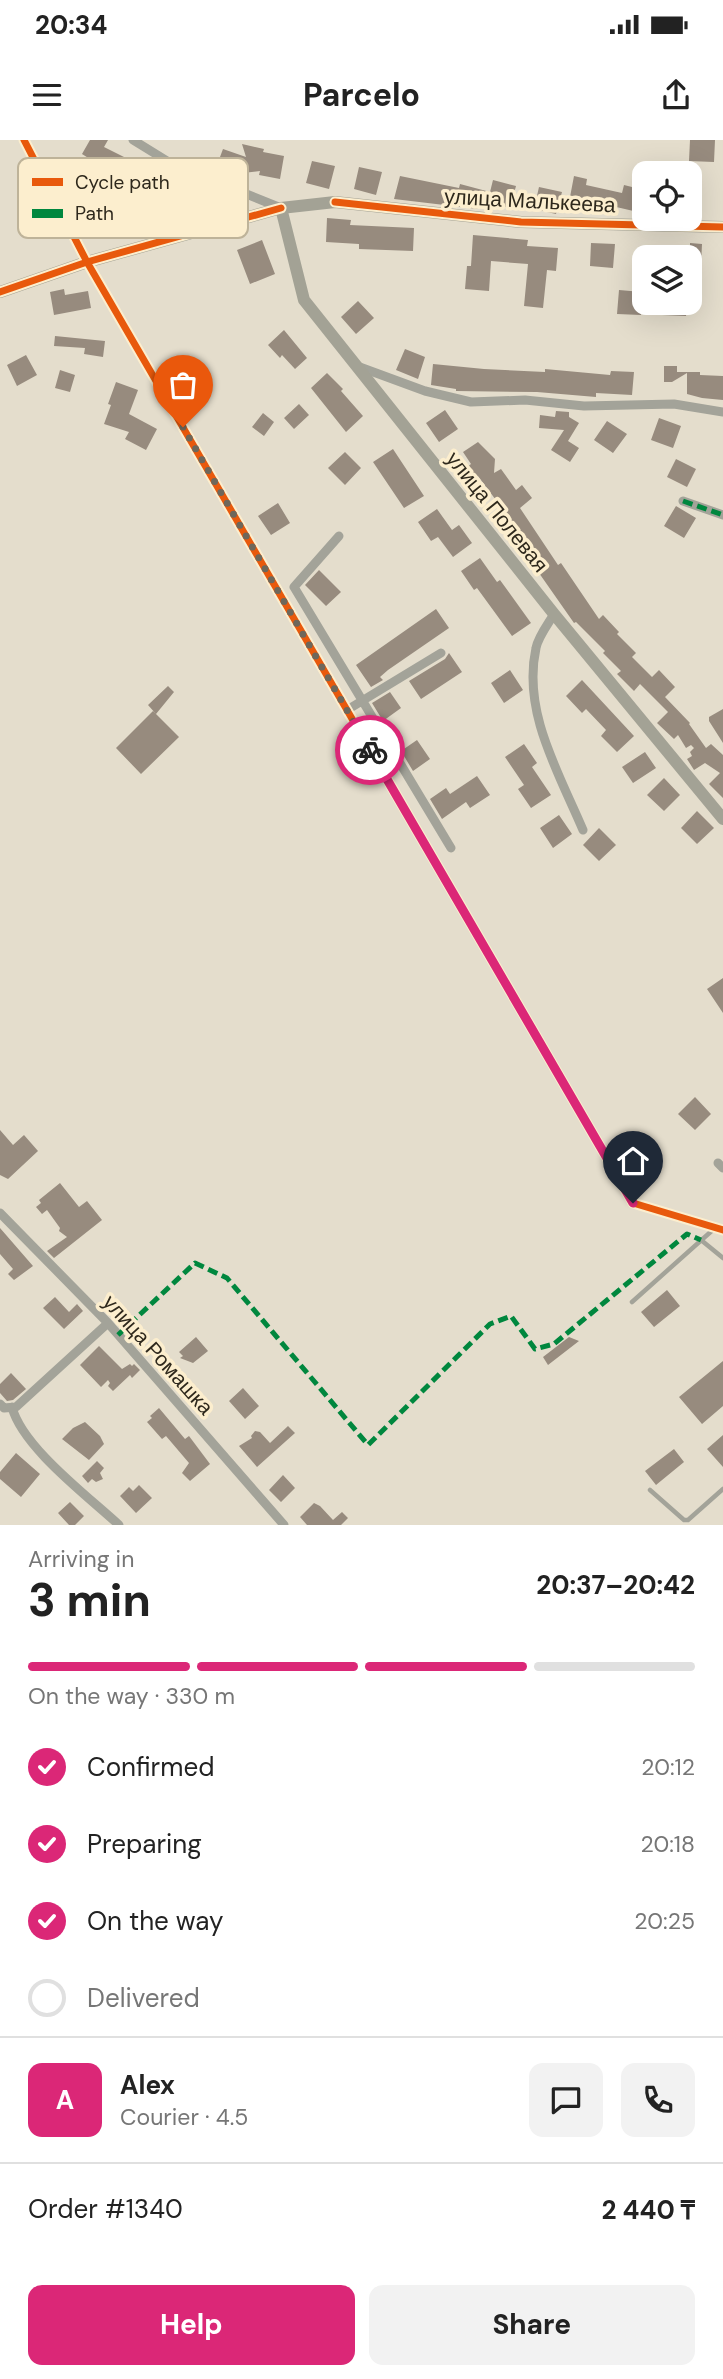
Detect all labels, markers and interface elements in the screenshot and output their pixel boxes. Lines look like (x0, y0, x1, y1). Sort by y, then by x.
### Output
text: 20:34 (35, 8, 107, 42)
text: Parcelo (303, 74, 420, 116)
icon: menu (28, 76, 66, 114)
icon: share (657, 76, 695, 114)
legend (18, 158, 248, 238)
map controls (632, 161, 702, 315)
button: locate (632, 161, 702, 231)
text: Cycle path (75, 170, 170, 195)
street label: улица Малькеева (444, 183, 617, 219)
text: Path (75, 201, 114, 226)
button: layers (632, 245, 702, 315)
pin (153, 355, 213, 427)
icon: bag (164, 366, 202, 404)
street label: улица Полевая (440, 446, 554, 578)
courier (335, 715, 405, 785)
icon: bike (351, 731, 389, 769)
pin (603, 1131, 663, 1203)
icon: home (614, 1142, 652, 1180)
street label: улица Ромашка (97, 1289, 220, 1421)
text: Arriving in (28, 1544, 134, 1574)
text: 20:37–20:42 (536, 1568, 695, 1602)
text: 3 min (28, 1570, 151, 1630)
text: On the way · 330 m (28, 1681, 235, 1711)
icon: check (28, 1748, 66, 1786)
text: Confirmed (87, 1750, 214, 1784)
text: 20:12 (641, 1752, 695, 1782)
icon: check (28, 1825, 66, 1863)
text: Preparing (87, 1827, 202, 1861)
text: 20:18 (640, 1829, 695, 1859)
icon: check (28, 1902, 66, 1940)
text: On the way (87, 1904, 223, 1938)
text: 20:25 (634, 1906, 695, 1936)
text: Delivered (87, 1981, 200, 2015)
button: chat (529, 2063, 603, 2137)
button: phone (621, 2063, 695, 2137)
text: Alex (120, 2068, 175, 2102)
text: A (56, 2083, 74, 2117)
text: Courier · 4.5 (120, 2102, 248, 2132)
text: Order #1340 (28, 2192, 183, 2226)
text: 2 440 ₸ (601, 2193, 695, 2227)
button: Help (28, 2285, 355, 2365)
button: Share (369, 2285, 695, 2365)

